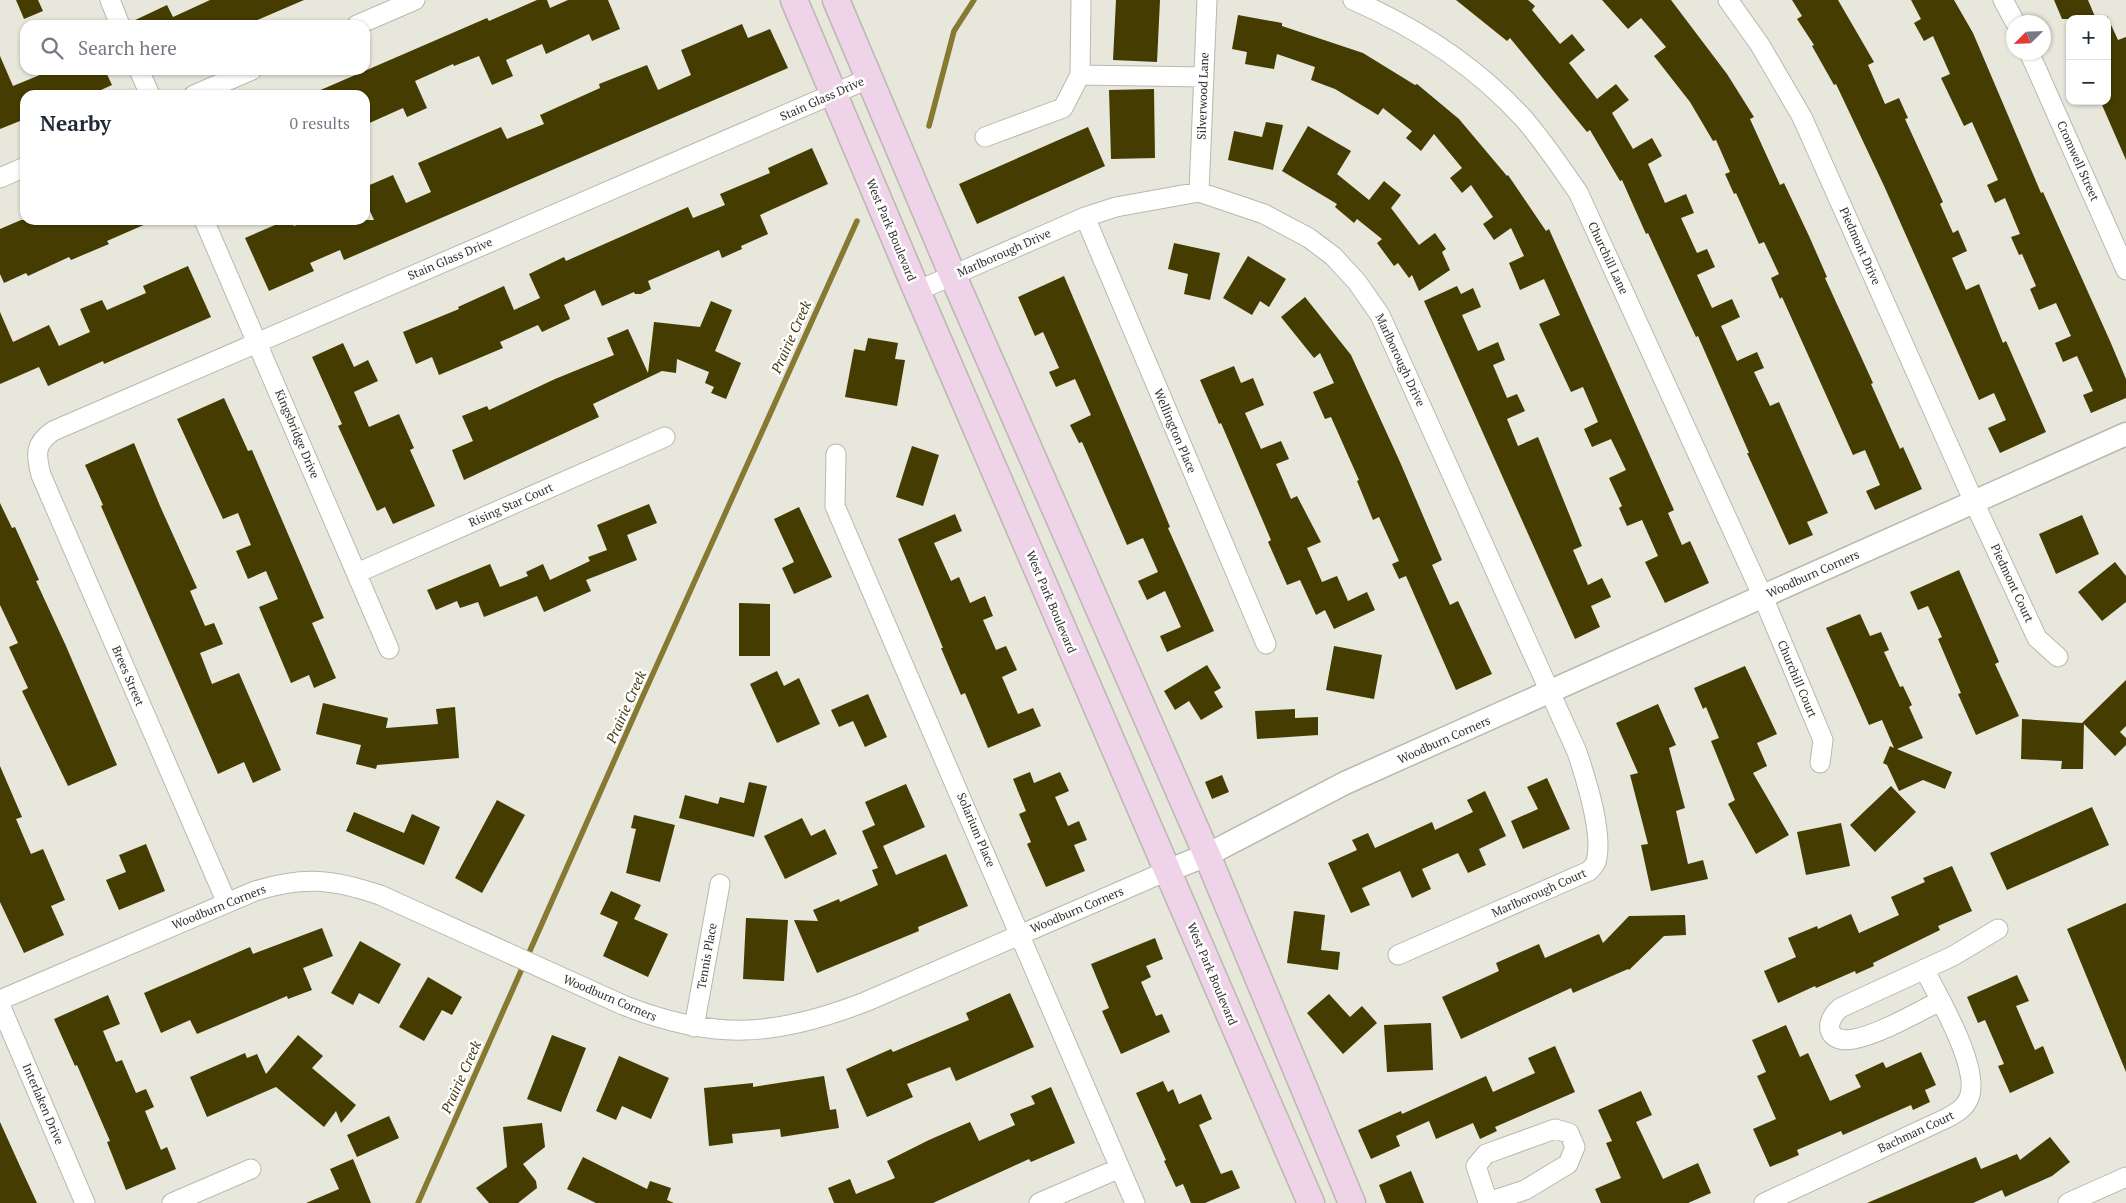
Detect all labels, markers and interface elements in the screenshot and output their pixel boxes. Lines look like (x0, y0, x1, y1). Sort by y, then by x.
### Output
north arrow (2006, 15, 2051, 60)
map controls (2066, 15, 2111, 105)
button: + (2066, 15, 2111, 60)
search box (20, 20, 370, 75)
icon: search (38, 34, 66, 62)
text: Search here (78, 35, 177, 60)
street label: Silverwood Lane (1193, 52, 1212, 140)
button: − (2066, 60, 2111, 105)
street label: Stain Glass Drive (777, 73, 866, 124)
text: Nearby (40, 109, 111, 137)
text: 0 results (290, 112, 350, 134)
street label: Cromwell Street (2054, 118, 2103, 204)
street label: West Park Boulevard (863, 176, 920, 284)
street label: Piedmont Drive (1837, 205, 1884, 287)
street label: Churchill Lane (1585, 219, 1632, 297)
street label: Marlborough Drive (955, 225, 1053, 280)
street label: Stain Glass Drive (405, 234, 494, 283)
water label: Prairie Creek (766, 297, 815, 377)
street label: Marlborough Drive (1372, 311, 1429, 409)
street label: Wellington Place (1151, 386, 1200, 475)
street label: Kingsbridge Drive (272, 387, 323, 481)
street label: Rising Star Court (466, 479, 556, 530)
street label: Piedmont Court (1988, 541, 2037, 625)
street label: Woodburn Corners (1764, 546, 1862, 601)
street label: West Park Boulevard (1023, 548, 1080, 656)
street label: Churchill Court (1774, 638, 1821, 720)
street label: Brees Street (109, 643, 148, 709)
water label: Prairie Creek (601, 667, 650, 747)
street label: Woodburn Corners (1395, 712, 1493, 767)
street label: Solarium Place (954, 790, 999, 869)
street label: Marlborough Court (1489, 865, 1589, 920)
street label: Woodburn Corners (170, 881, 268, 932)
street label: Woodburn Corners (1028, 883, 1126, 936)
street label: West Park Boulevard (1184, 920, 1241, 1028)
street label: Tennis Place (693, 922, 720, 990)
street label: Woodburn Corners (561, 971, 659, 1024)
water label: Prairie Creek (436, 1037, 485, 1117)
street label: Interlaken Drive (20, 1061, 67, 1147)
street label: Bachman Court (1875, 1107, 1957, 1156)

